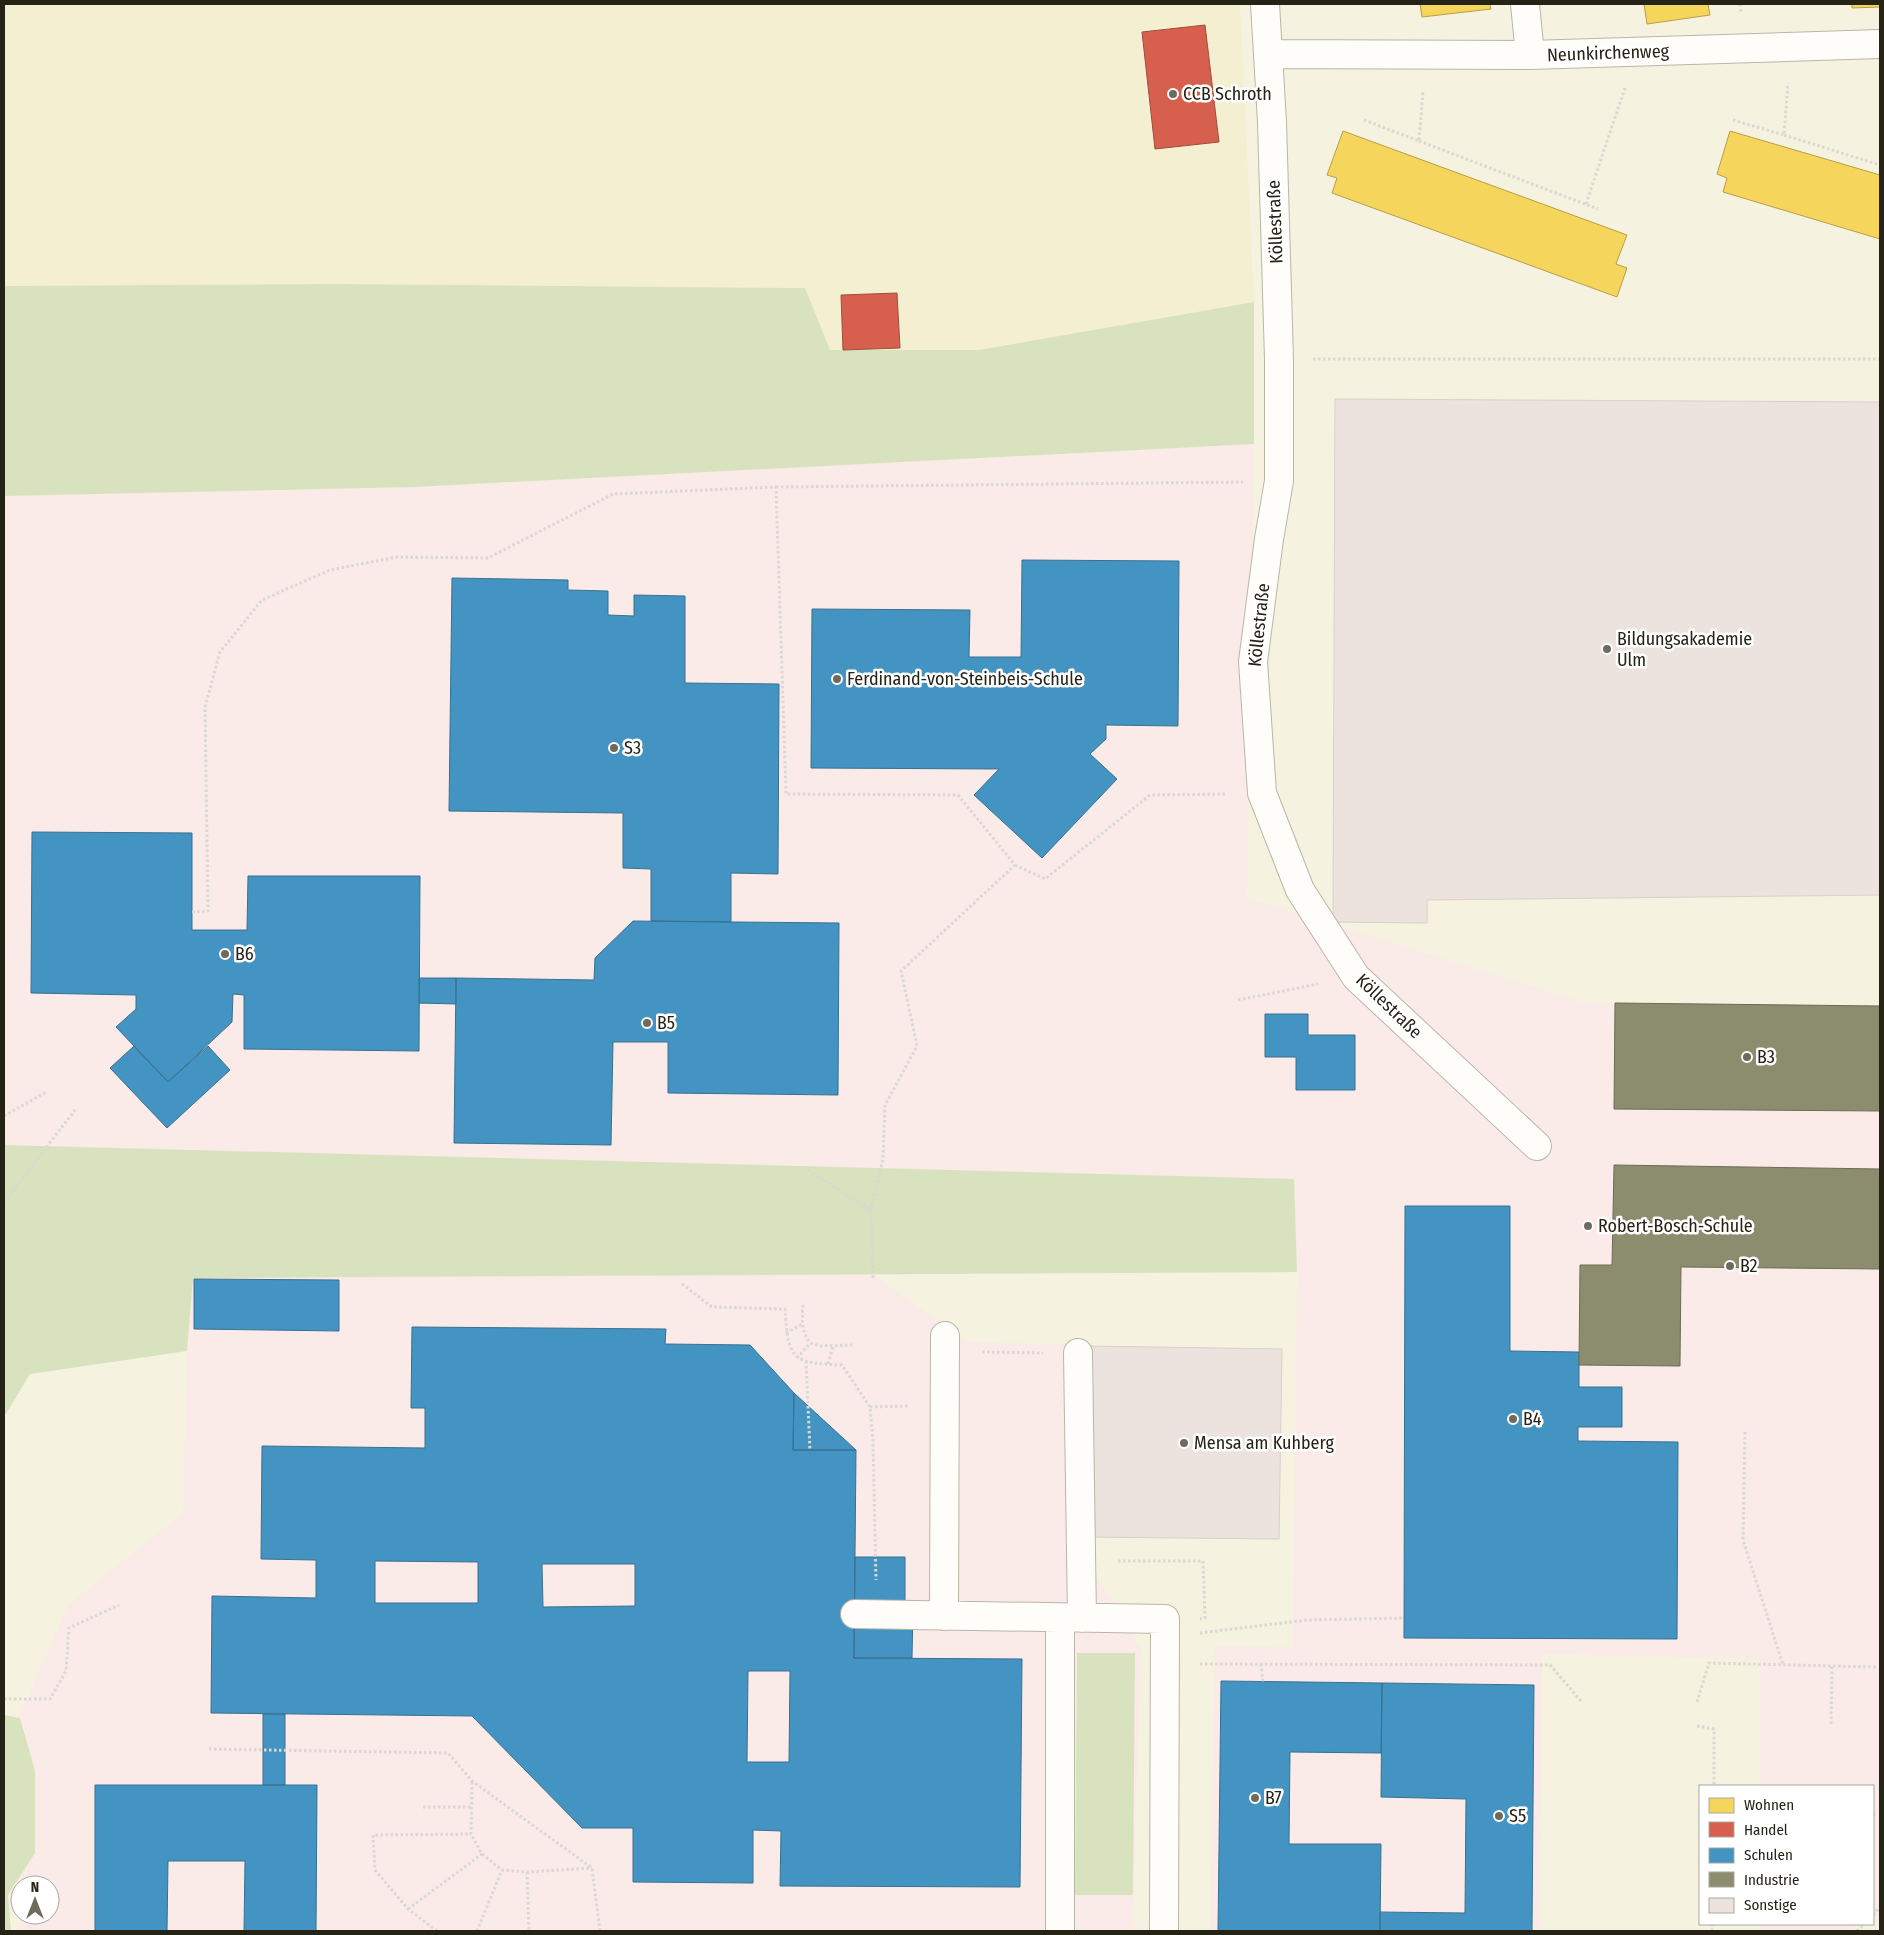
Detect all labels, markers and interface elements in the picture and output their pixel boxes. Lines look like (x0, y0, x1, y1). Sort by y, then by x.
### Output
street label: Neunkirchenweg (1547, 40, 1670, 66)
place label: CCB Schroth (1183, 83, 1272, 105)
marker: CCB Schroth (1167, 88, 1179, 100)
street label: Köllestraße (1263, 180, 1287, 264)
street label: Köllestraße (1244, 582, 1274, 668)
place label: Bildungsakademie Ulm (1617, 628, 1752, 671)
marker: Bildungsakademie Ulm (1601, 643, 1613, 655)
place label: Ferdinand-von-Steinbeis-Schule (847, 668, 1083, 690)
marker: Ferdinand-von-Steinbeis-Schule (831, 673, 843, 685)
place label: S3 (624, 737, 641, 759)
marker: S3 (608, 742, 620, 754)
place label: B6 (235, 943, 254, 965)
marker: B6 (219, 948, 231, 960)
street label: Köllestraße (1351, 969, 1427, 1043)
place label: B5 (657, 1012, 675, 1034)
marker: B5 (641, 1017, 653, 1029)
place label: B3 (1757, 1046, 1775, 1068)
marker: B3 (1741, 1051, 1753, 1063)
place label: Robert-Bosch-Schule (1598, 1215, 1753, 1237)
marker: Robert-Bosch-Schule (1582, 1220, 1594, 1232)
place label: B2 (1740, 1255, 1758, 1277)
marker: B2 (1724, 1260, 1736, 1272)
place label: B4 (1523, 1408, 1542, 1430)
marker: B4 (1507, 1413, 1519, 1425)
place label: Mensa am Kuhberg (1194, 1432, 1334, 1454)
marker: Mensa am Kuhberg (1178, 1437, 1190, 1449)
legend (1699, 1785, 1874, 1925)
place label: B7 (1265, 1787, 1282, 1809)
marker: B7 (1249, 1792, 1261, 1804)
text: Wohnen (1744, 1796, 1794, 1814)
place label: S5 (1509, 1805, 1526, 1827)
marker: S5 (1493, 1810, 1505, 1822)
text: Handel (1744, 1821, 1788, 1839)
text: Schulen (1744, 1846, 1793, 1864)
text: Industrie (1744, 1871, 1799, 1889)
north arrow (10, 1875, 60, 1925)
text: N (31, 1879, 39, 1896)
text: Sonstige (1744, 1896, 1797, 1914)

